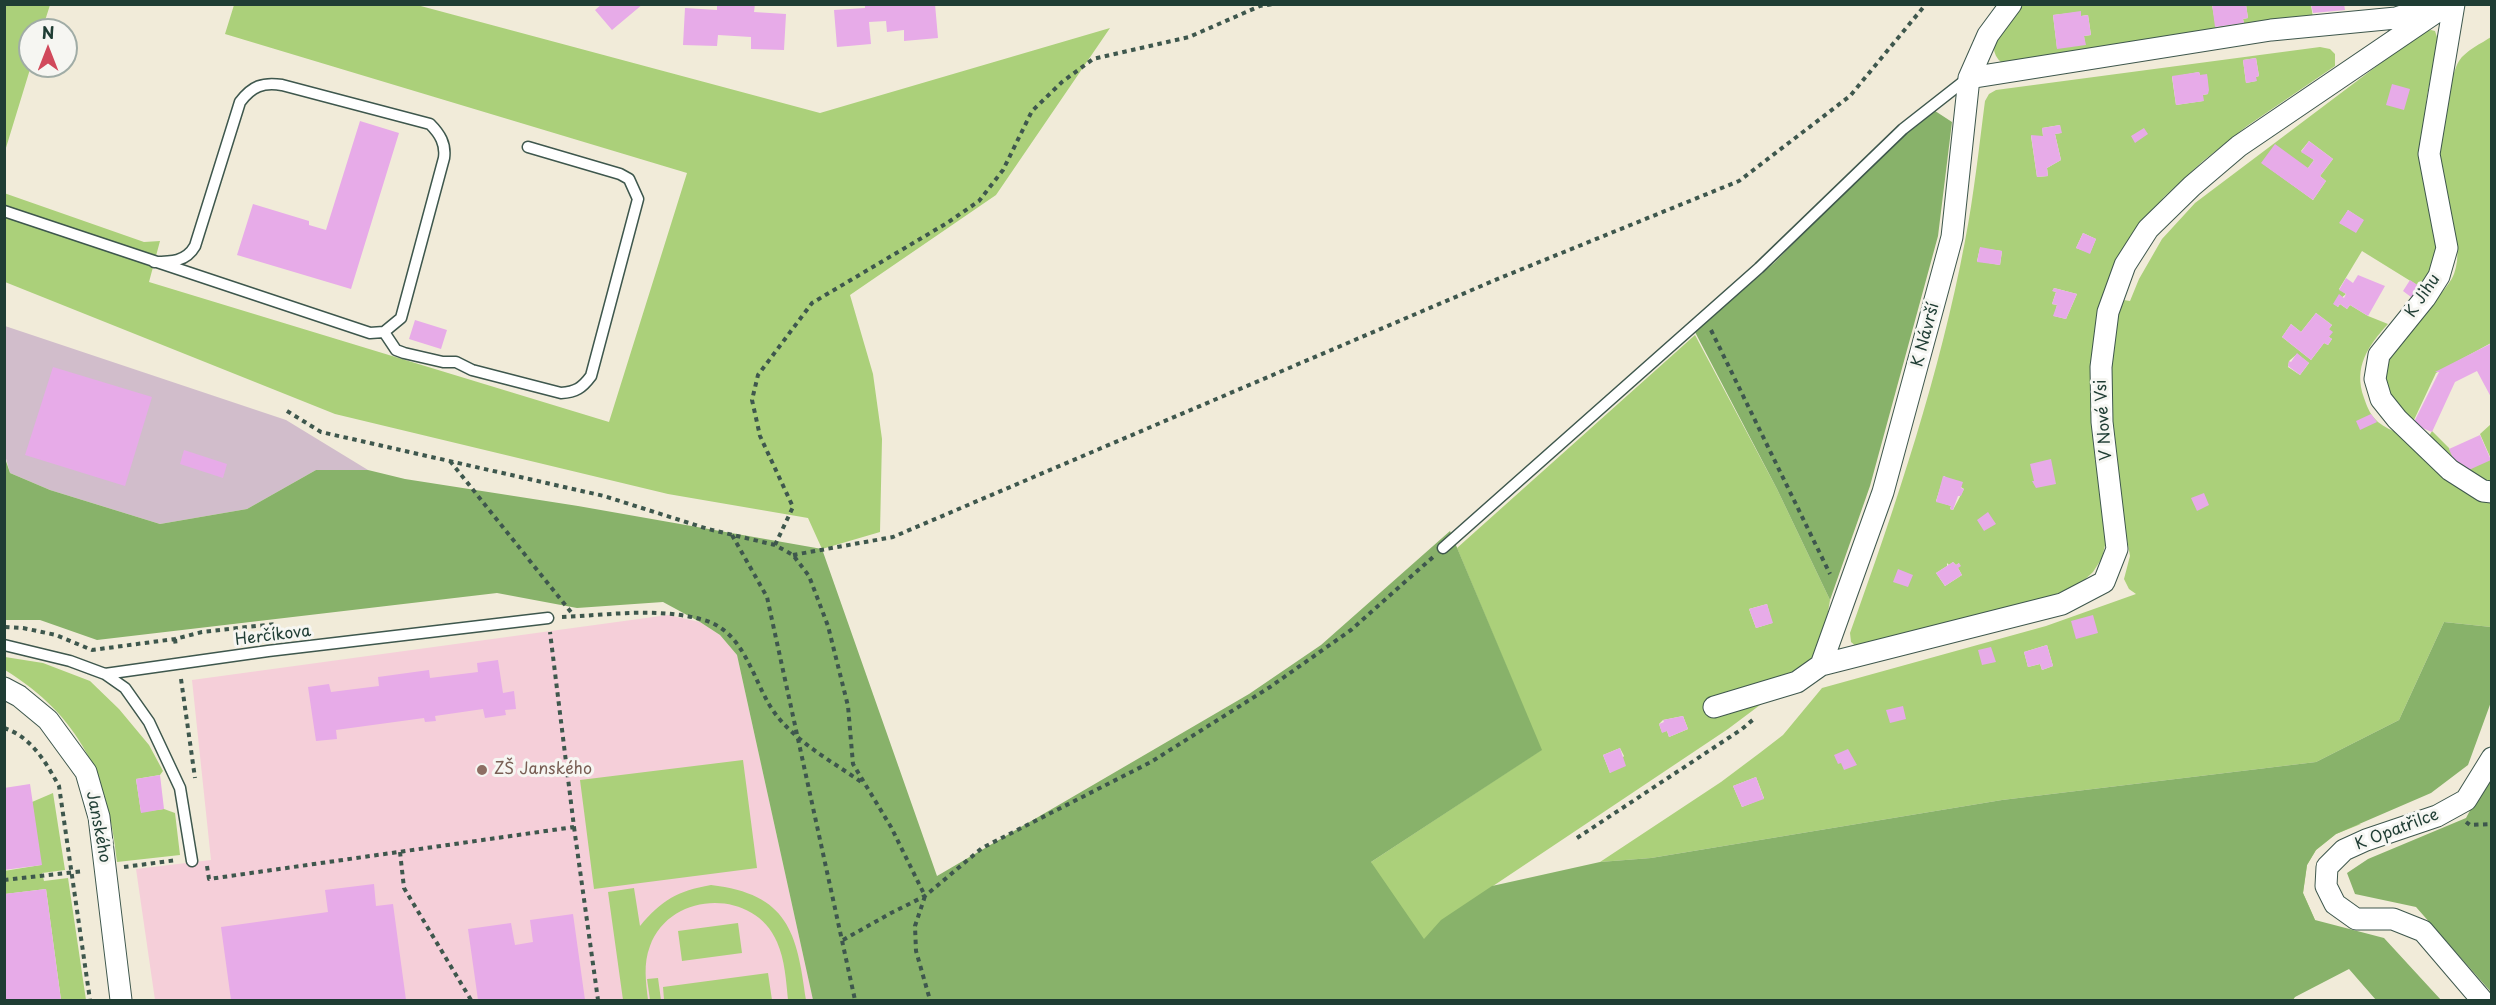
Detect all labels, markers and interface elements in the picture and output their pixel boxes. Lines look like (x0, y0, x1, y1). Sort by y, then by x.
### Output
north arrow (18, 18, 78, 78)
text: N (42, 20, 54, 44)
street label: K Jihu (2402, 271, 2444, 321)
street label: K Návrší (1908, 301, 1944, 369)
street label: V Nové Vsi (2092, 379, 2116, 461)
street label: Herčíkova (234, 622, 312, 650)
place label: ZŠ Janského (494, 760, 592, 780)
marker: ZŠ Janského (475, 763, 489, 777)
street label: Janského (82, 790, 114, 864)
street label: K Opatřilce (2352, 805, 2442, 855)

